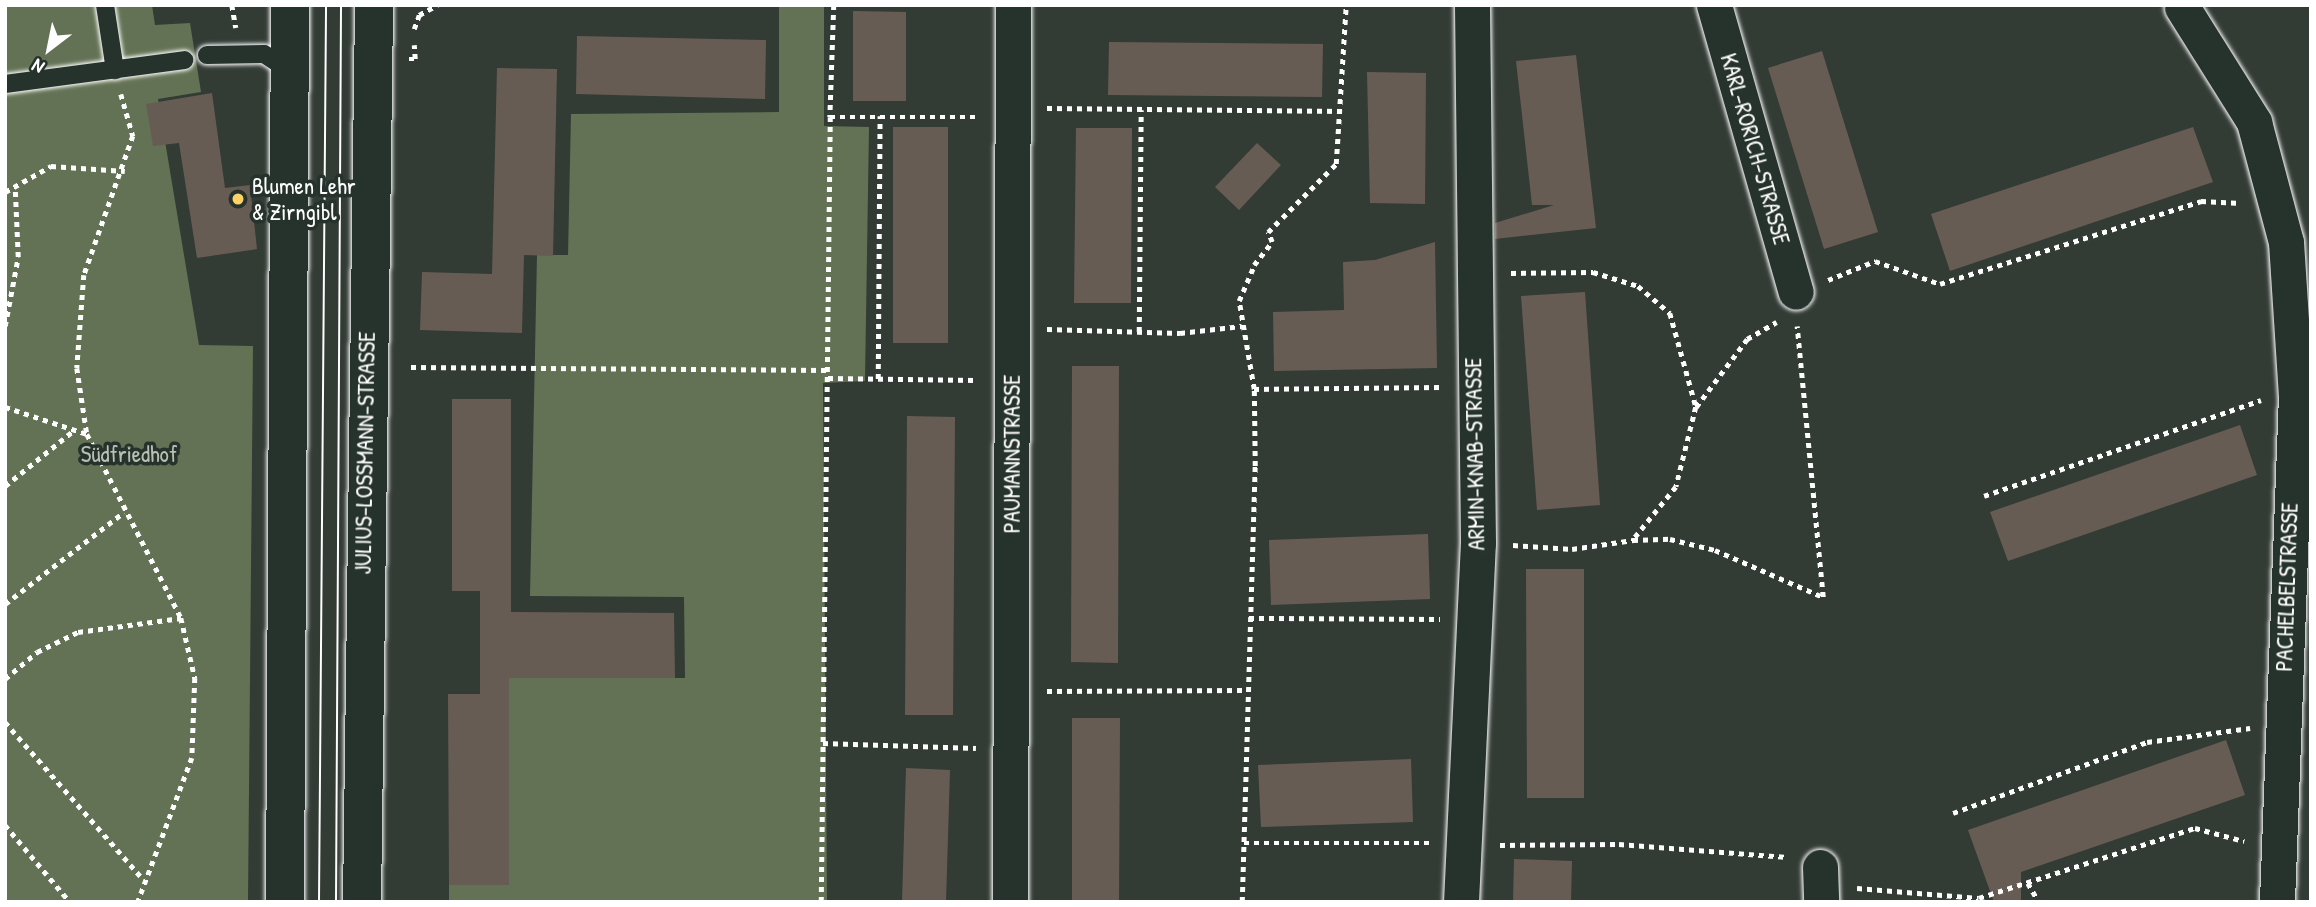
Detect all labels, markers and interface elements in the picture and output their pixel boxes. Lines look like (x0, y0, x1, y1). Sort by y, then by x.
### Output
north arrow (14, 14, 84, 84)
street label: KARL-RORICH-STRASSE (1715, 50, 1795, 248)
text: N (27, 53, 49, 81)
place label: Blumen Lehr & Zirngibl (252, 172, 356, 226)
marker: Blumen Lehr & Zirngibl (230, 191, 246, 207)
street label: JULIUS-LOSSMANN-STRASSE (349, 331, 381, 575)
street label: ARMIN-KNAB-STRASSE (1460, 357, 1490, 551)
street label: PAUMANNSTRASSE (998, 375, 1026, 533)
park label: Südfriedhof (81, 440, 177, 468)
street label: PACHELBELSTRASSE (2270, 502, 2304, 672)

